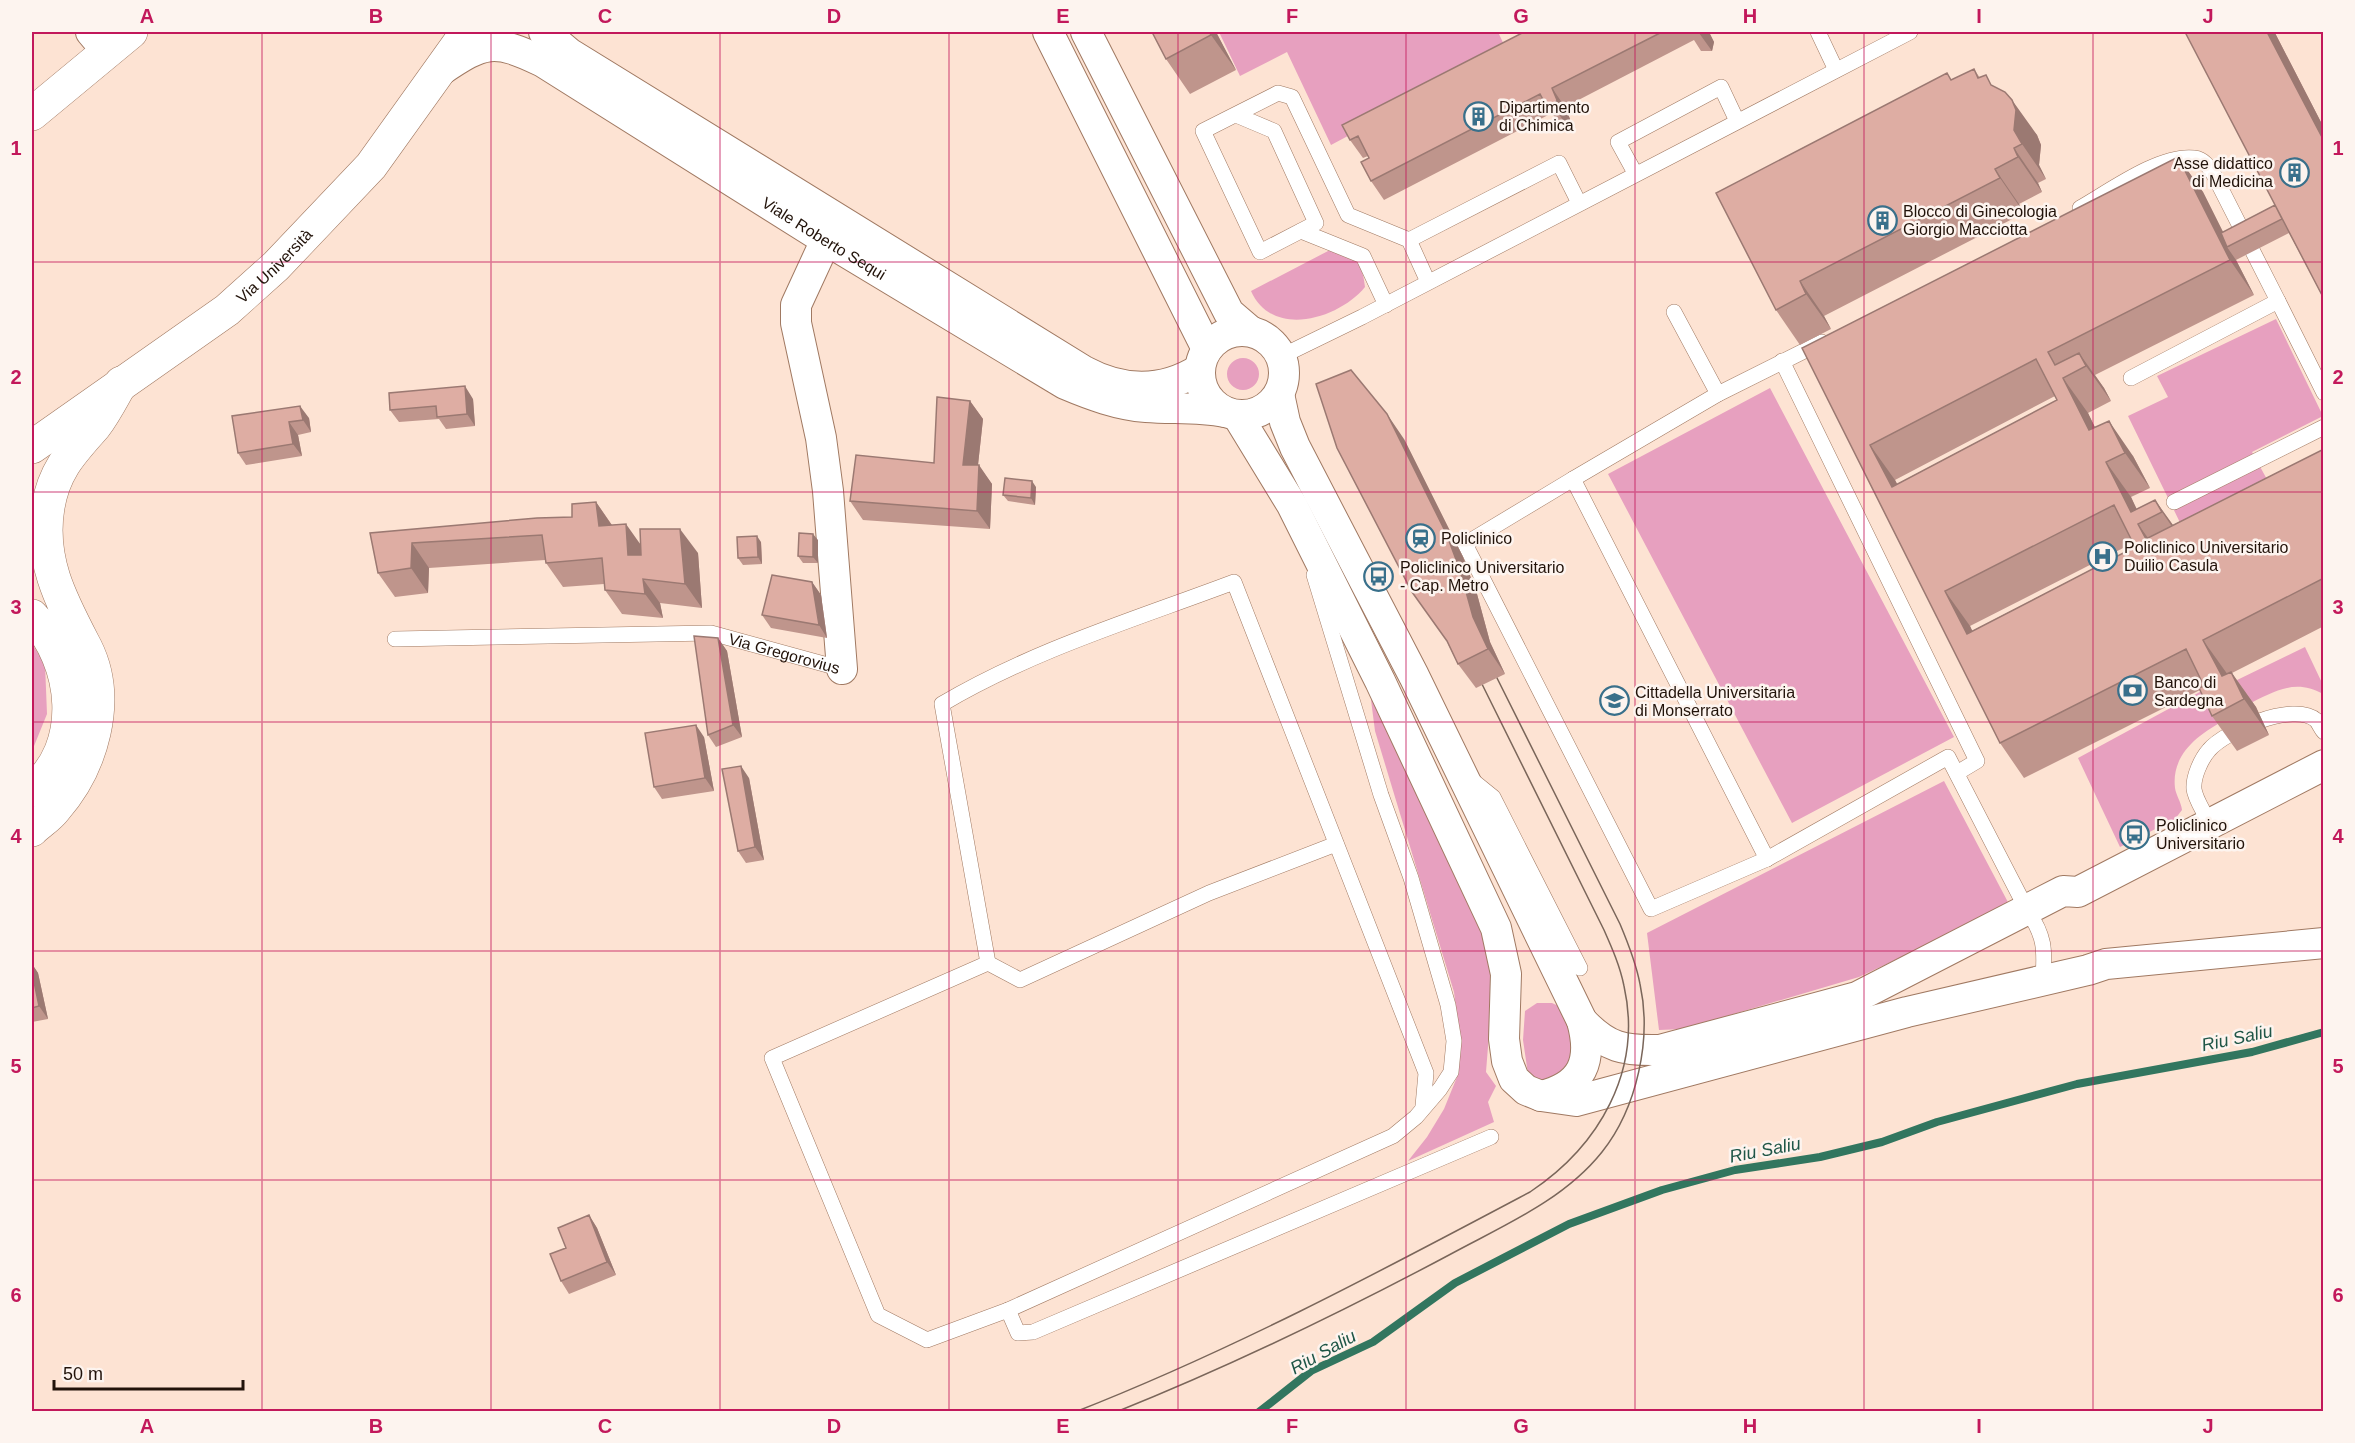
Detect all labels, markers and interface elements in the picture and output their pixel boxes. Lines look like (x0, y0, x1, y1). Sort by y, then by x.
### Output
text: A (140, 5, 154, 27)
text: B (369, 5, 383, 27)
text: C (598, 5, 612, 27)
text: D (827, 5, 841, 27)
text: E (1056, 5, 1070, 27)
text: F (1286, 5, 1298, 27)
text: G (1513, 5, 1529, 27)
text: H (1743, 5, 1757, 27)
text: I (1976, 5, 1982, 27)
text: J (2202, 5, 2214, 27)
place label: Dipartimento di Chimica (1499, 99, 1590, 134)
building icon: Dipartimento di Chimica (1462, 100, 1494, 132)
text: 1 (10, 137, 22, 159)
text: 1 (2332, 137, 2344, 159)
place label: Asse didattico di Medicina (2173, 155, 2273, 190)
building icon: Asse didattico di Medicina (2278, 156, 2310, 188)
street label: Viale Roberto Sequi (759, 194, 889, 283)
place label: Blocco di Ginecologia Giorgio Macciotta (1903, 203, 2057, 238)
building icon: Blocco di Ginecologia Giorgio Macciotta (1866, 204, 1898, 236)
street label: Via Università (233, 225, 315, 306)
text: 2 (10, 366, 22, 388)
text: 2 (2332, 366, 2344, 388)
station icon: Policlinico (1404, 522, 1436, 554)
place label: Policlinico (1441, 530, 1512, 547)
place label: Policlinico Universitario Duilio Casula (2124, 539, 2289, 574)
hospital icon: Policlinico Universitario Duilio Casula (2087, 540, 2119, 572)
place label: Policlinico Universitario - Cap. Metro (1400, 559, 1565, 594)
bus stop icon: Policlinico Universitario - Cap. Metro (1363, 560, 1395, 592)
text: 3 (10, 596, 22, 618)
text: 3 (2332, 596, 2344, 618)
street label: Via Gregorovius (727, 630, 842, 676)
place label: Banco di Sardegna (2154, 674, 2223, 709)
bank icon: Banco di Sardegna (2117, 675, 2149, 707)
place label: Cittadella Universitaria di Monserrato (1635, 684, 1795, 719)
school or university icon: Cittadella Universitaria di Monserrato (1598, 685, 1630, 717)
place label: Policlinico Universitario (2156, 817, 2245, 852)
bus stop icon: Policlinico Universitario (2119, 818, 2151, 850)
text: 4 (10, 825, 22, 847)
text: 4 (2332, 825, 2344, 847)
water label: Riu Saliu (2200, 1021, 2274, 1055)
text: 5 (10, 1055, 22, 1077)
text: 5 (2332, 1055, 2344, 1077)
water label: Riu Saliu (1728, 1133, 1802, 1167)
text: 6 (10, 1284, 22, 1306)
text: 6 (2332, 1284, 2344, 1306)
water label: Riu Saliu (1287, 1326, 1359, 1378)
scale bar (54, 1353, 243, 1391)
text: 50 m (63, 1364, 103, 1384)
text: A (140, 1415, 154, 1437)
text: B (369, 1415, 383, 1437)
text: C (598, 1415, 612, 1437)
text: D (827, 1415, 841, 1437)
text: E (1056, 1415, 1070, 1437)
text: F (1286, 1415, 1298, 1437)
text: G (1513, 1415, 1529, 1437)
text: H (1743, 1415, 1757, 1437)
text: I (1976, 1415, 1982, 1437)
text: J (2202, 1415, 2214, 1437)

